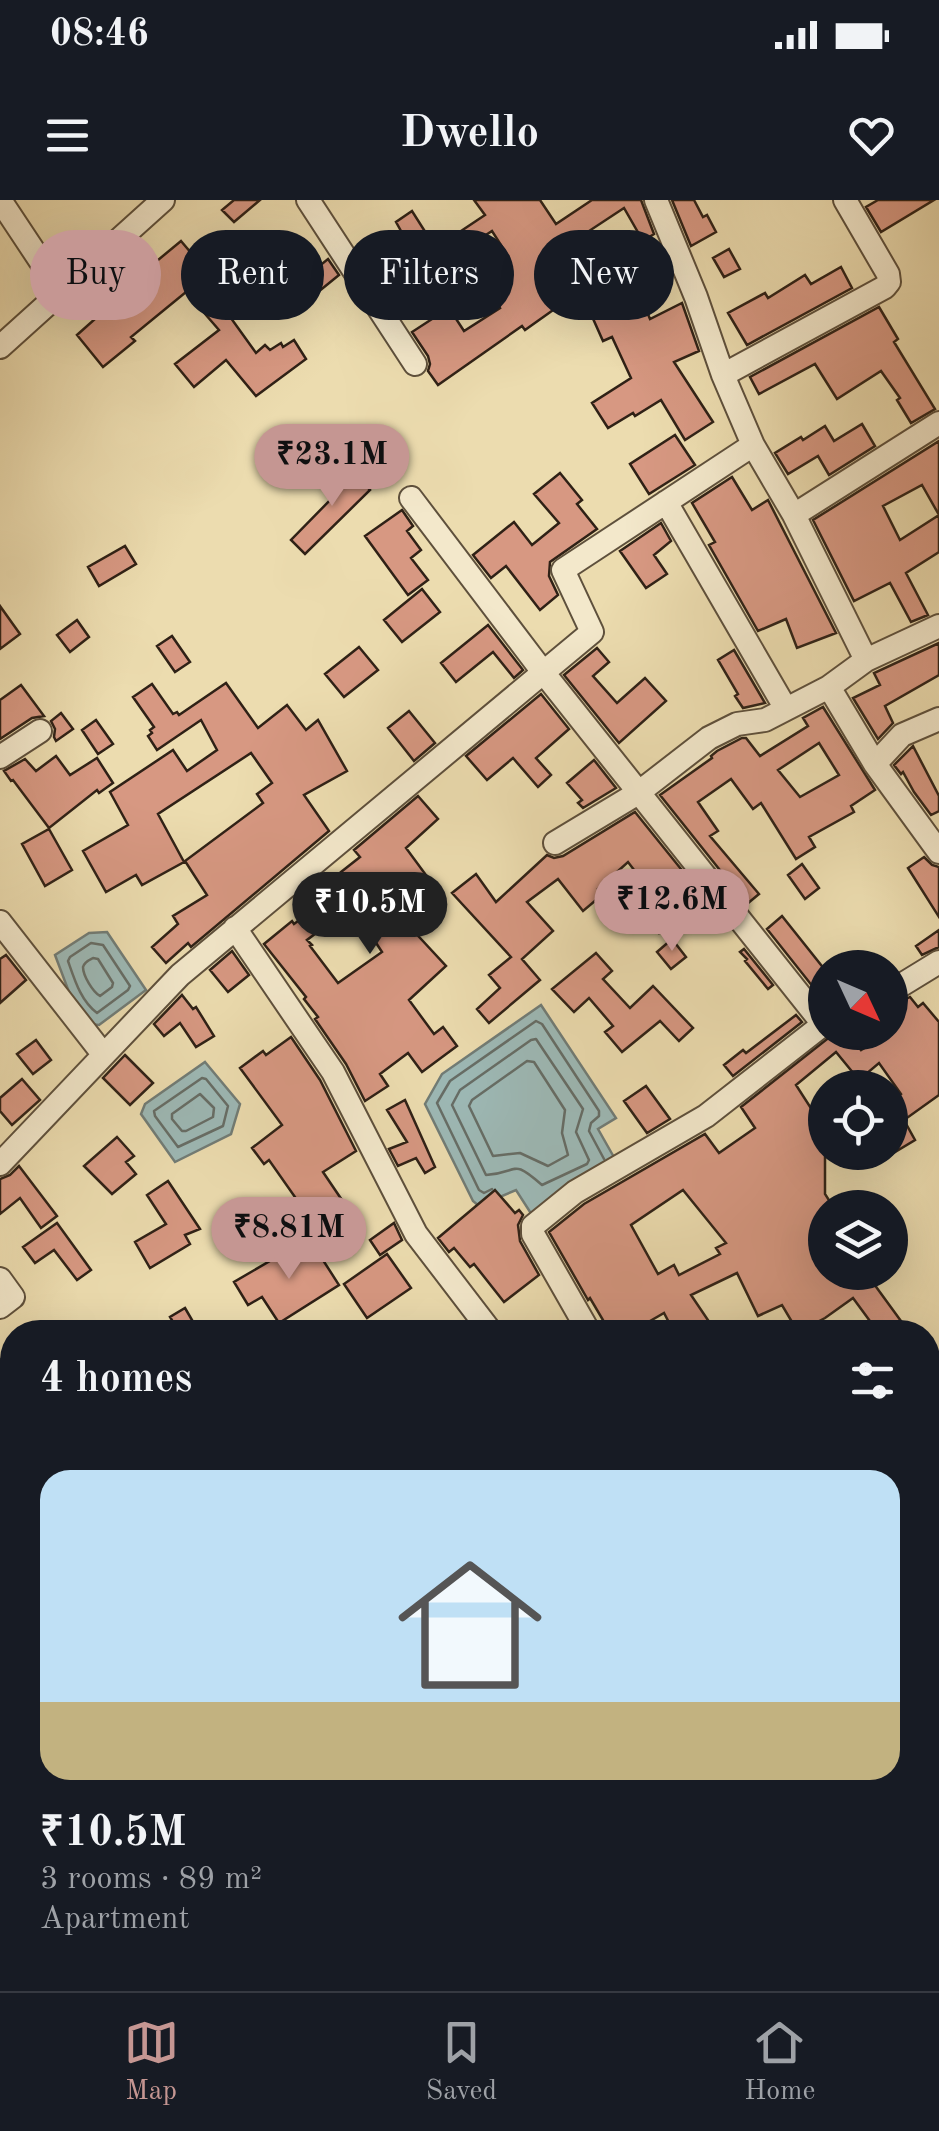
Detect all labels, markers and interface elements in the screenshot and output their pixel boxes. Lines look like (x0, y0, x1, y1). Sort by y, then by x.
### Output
text: 08:46 (50, 16, 149, 54)
icon: menu (40, 108, 95, 163)
icon: heart (844, 108, 899, 163)
text: Dwello (400, 112, 539, 157)
chip: Buy (30, 230, 161, 320)
chip: Rent (181, 230, 324, 320)
chip: Filters (344, 230, 514, 320)
chip: New (534, 230, 674, 320)
pin: ₹23.1M (251, 424, 413, 509)
text: ₹23.1M (276, 440, 388, 472)
pin: ₹12.6M (591, 869, 753, 954)
pin: ₹10.5M (289, 872, 451, 957)
text: ₹12.6M (616, 885, 728, 917)
text: ₹10.5M (314, 888, 426, 920)
north arrow (808, 950, 908, 1050)
map controls (808, 950, 908, 1290)
button: locate (808, 1070, 908, 1170)
button: layers (808, 1190, 908, 1290)
pin: ₹8.81M (208, 1197, 370, 1282)
text: ₹8.81M (233, 1213, 345, 1245)
icon: filters (845, 1353, 900, 1408)
text: 4 homes (40, 1359, 192, 1401)
icon: home (380, 1535, 560, 1715)
text: ₹10.5M (40, 1813, 186, 1855)
text: 3 rooms · 89 m² (40, 1864, 262, 1896)
text: Apartment (40, 1904, 190, 1936)
tab: Map (124, 2015, 179, 2110)
tab: Saved (426, 2015, 497, 2110)
tab: Home (744, 2015, 815, 2110)

